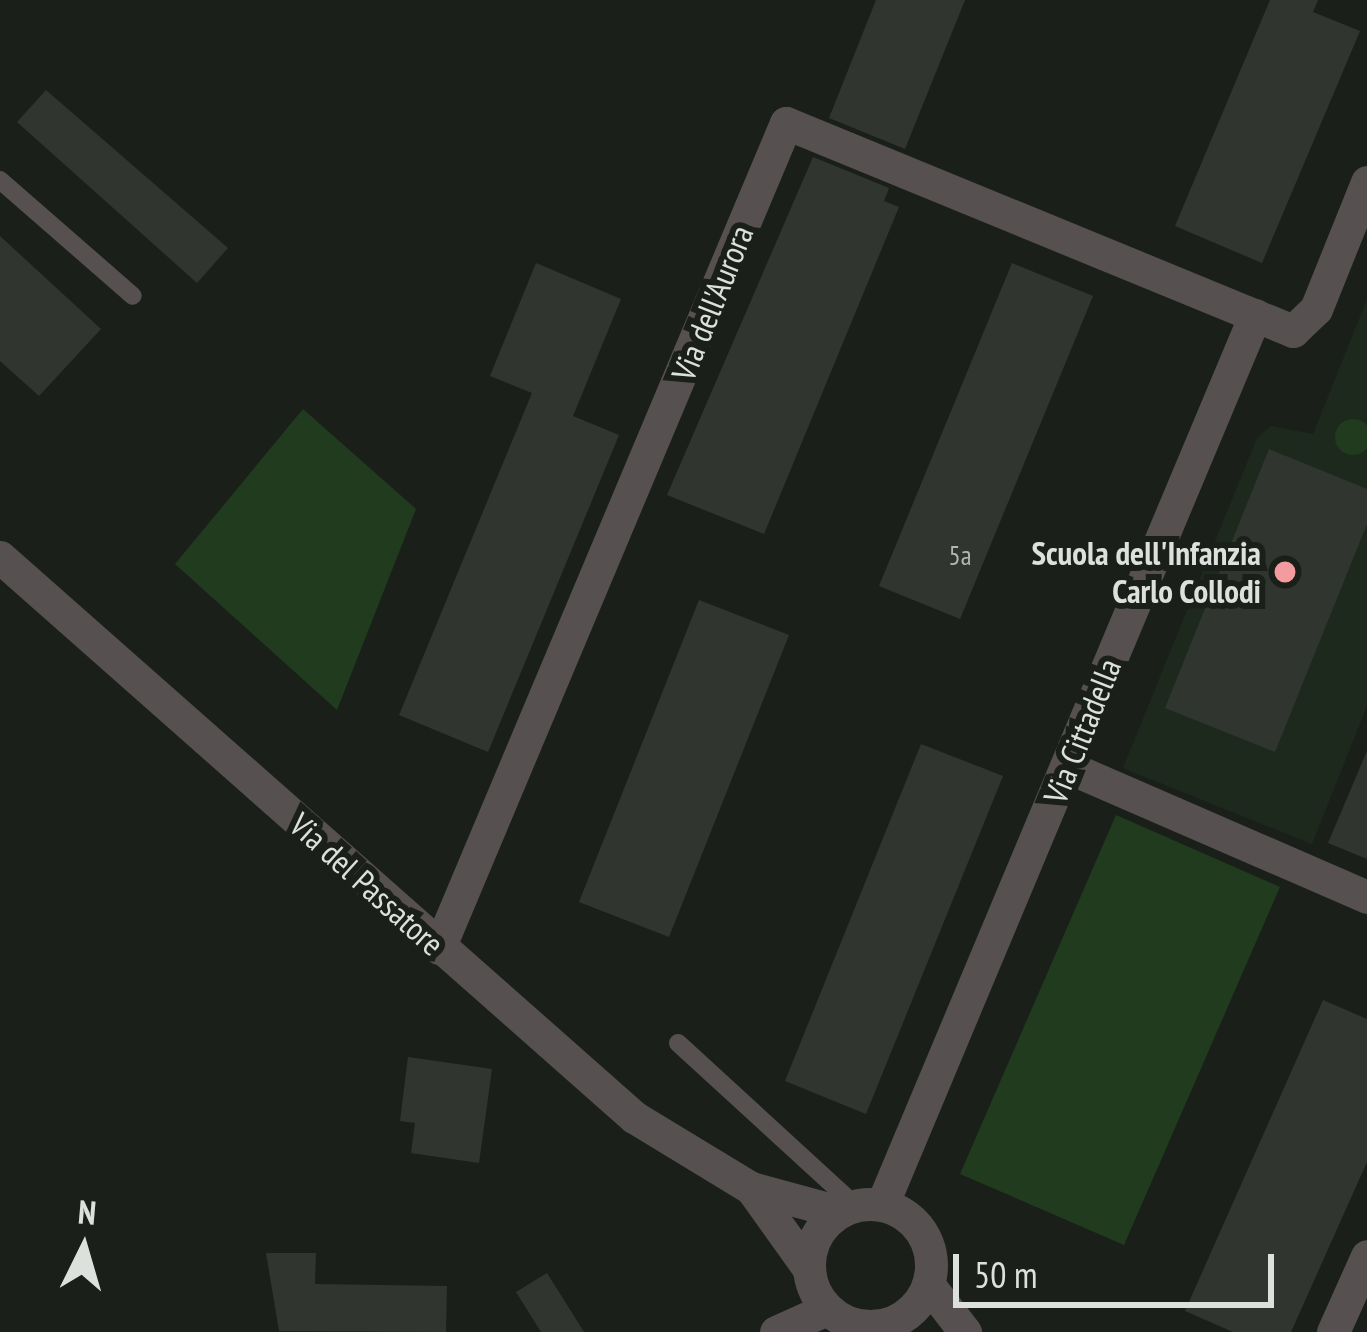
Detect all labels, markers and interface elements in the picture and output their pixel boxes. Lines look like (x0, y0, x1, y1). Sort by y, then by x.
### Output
street label: Via dell'Aurora (663, 220, 761, 386)
place label: Scuola dell'Infanzia Carlo Collodi (1032, 533, 1261, 611)
house number: 5a (949, 540, 971, 572)
marker: Scuola dell'Infanzia Carlo Collodi (1272, 559, 1298, 585)
street label: Via Cittadella (1035, 653, 1129, 809)
street label: Via del Passatore (282, 804, 452, 964)
north arrow (24, 1188, 144, 1308)
text: N (76, 1189, 98, 1234)
scale bar (959, 1230, 1280, 1304)
text: 50 m (974, 1251, 1037, 1298)

